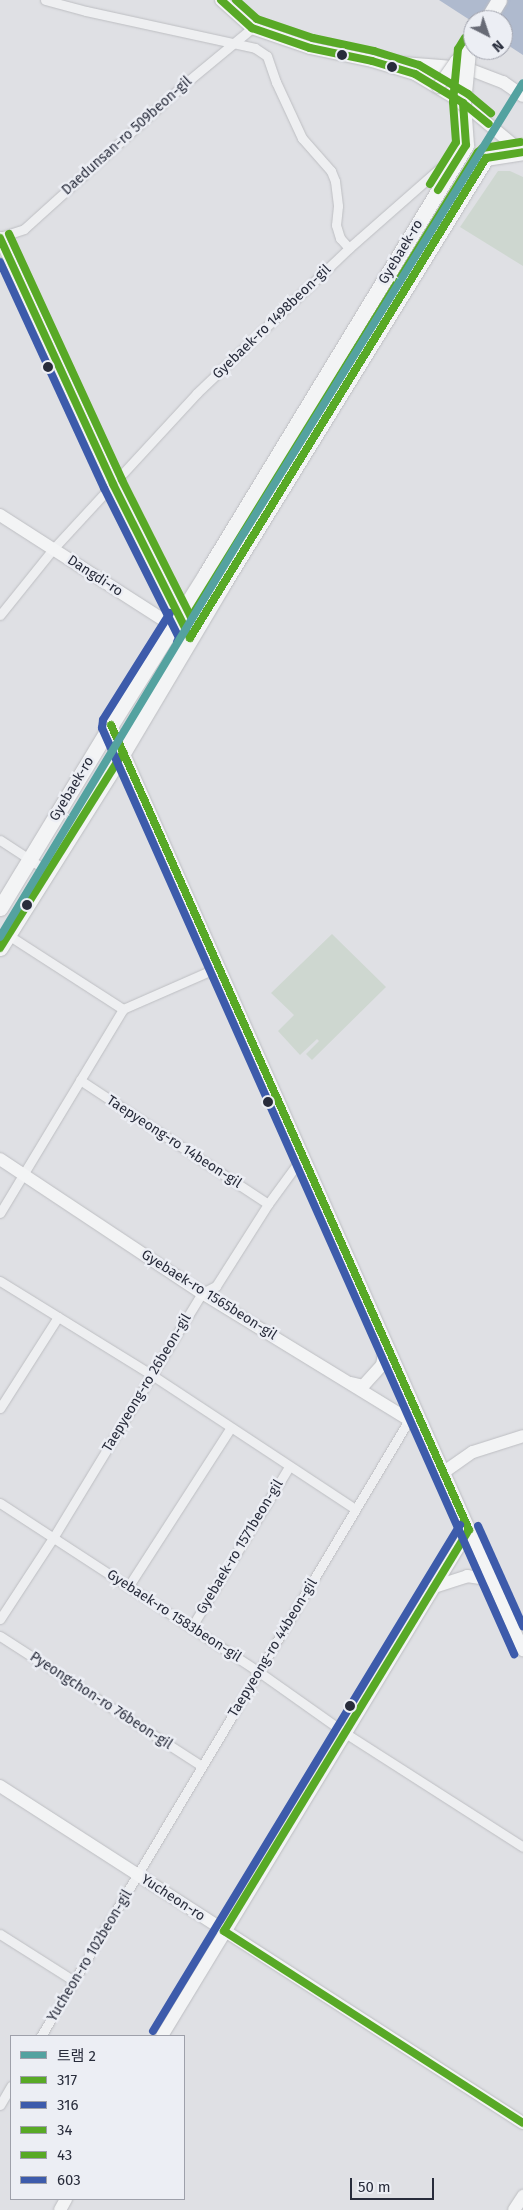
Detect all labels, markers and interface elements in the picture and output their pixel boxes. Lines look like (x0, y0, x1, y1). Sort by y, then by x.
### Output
north arrow (463, 10, 513, 60)
text: N (488, 36, 507, 55)
unlabelled marker (337, 50, 347, 60)
unlabelled marker (387, 62, 397, 72)
street label: Daedunsan-ro 509beon-gil (59, 73, 195, 199)
street label: Gyebaek-ro (375, 217, 427, 287)
street label: Gyebaek-ro 1498beon-gil (210, 261, 334, 383)
unlabelled marker (43, 362, 53, 372)
street label: Dangdi-ro (64, 552, 126, 600)
street label: Gyebaek-ro (46, 754, 98, 824)
unlabelled marker (22, 900, 32, 910)
street label: Taepyeong-ro 14beon-gil (103, 1092, 245, 1192)
unlabelled marker (263, 1097, 273, 1107)
street label: Gyebaek-ro 1565beon-gil (138, 1246, 280, 1344)
street label: Taepyeong-ro 26beon-gil (99, 1311, 195, 1455)
street label: Gyebaek-ro 1571beon-gil (193, 1477, 287, 1617)
street label: Gyebaek-ro 1583beon-gil (104, 1566, 244, 1666)
street label: Taepyeong-ro 44beon-gil (225, 1576, 321, 1720)
street label: Pyeongchon-ro 76beon-gil (27, 1649, 175, 1753)
unlabelled marker (345, 1701, 355, 1711)
street label: Yucheon-ro (138, 1871, 208, 1925)
street label: Yucheon-ro 102beon-gil (44, 1887, 136, 2025)
legend (10, 2035, 185, 2200)
text: 트램 2 (57, 2047, 96, 2065)
text: 317 (57, 2071, 77, 2089)
text: 316 (57, 2096, 79, 2114)
text: 34 (57, 2121, 72, 2139)
text: 43 (57, 2146, 72, 2164)
scale bar (353, 2168, 437, 2200)
text: 603 (57, 2171, 81, 2189)
text: 50 m (358, 2178, 391, 2196)

